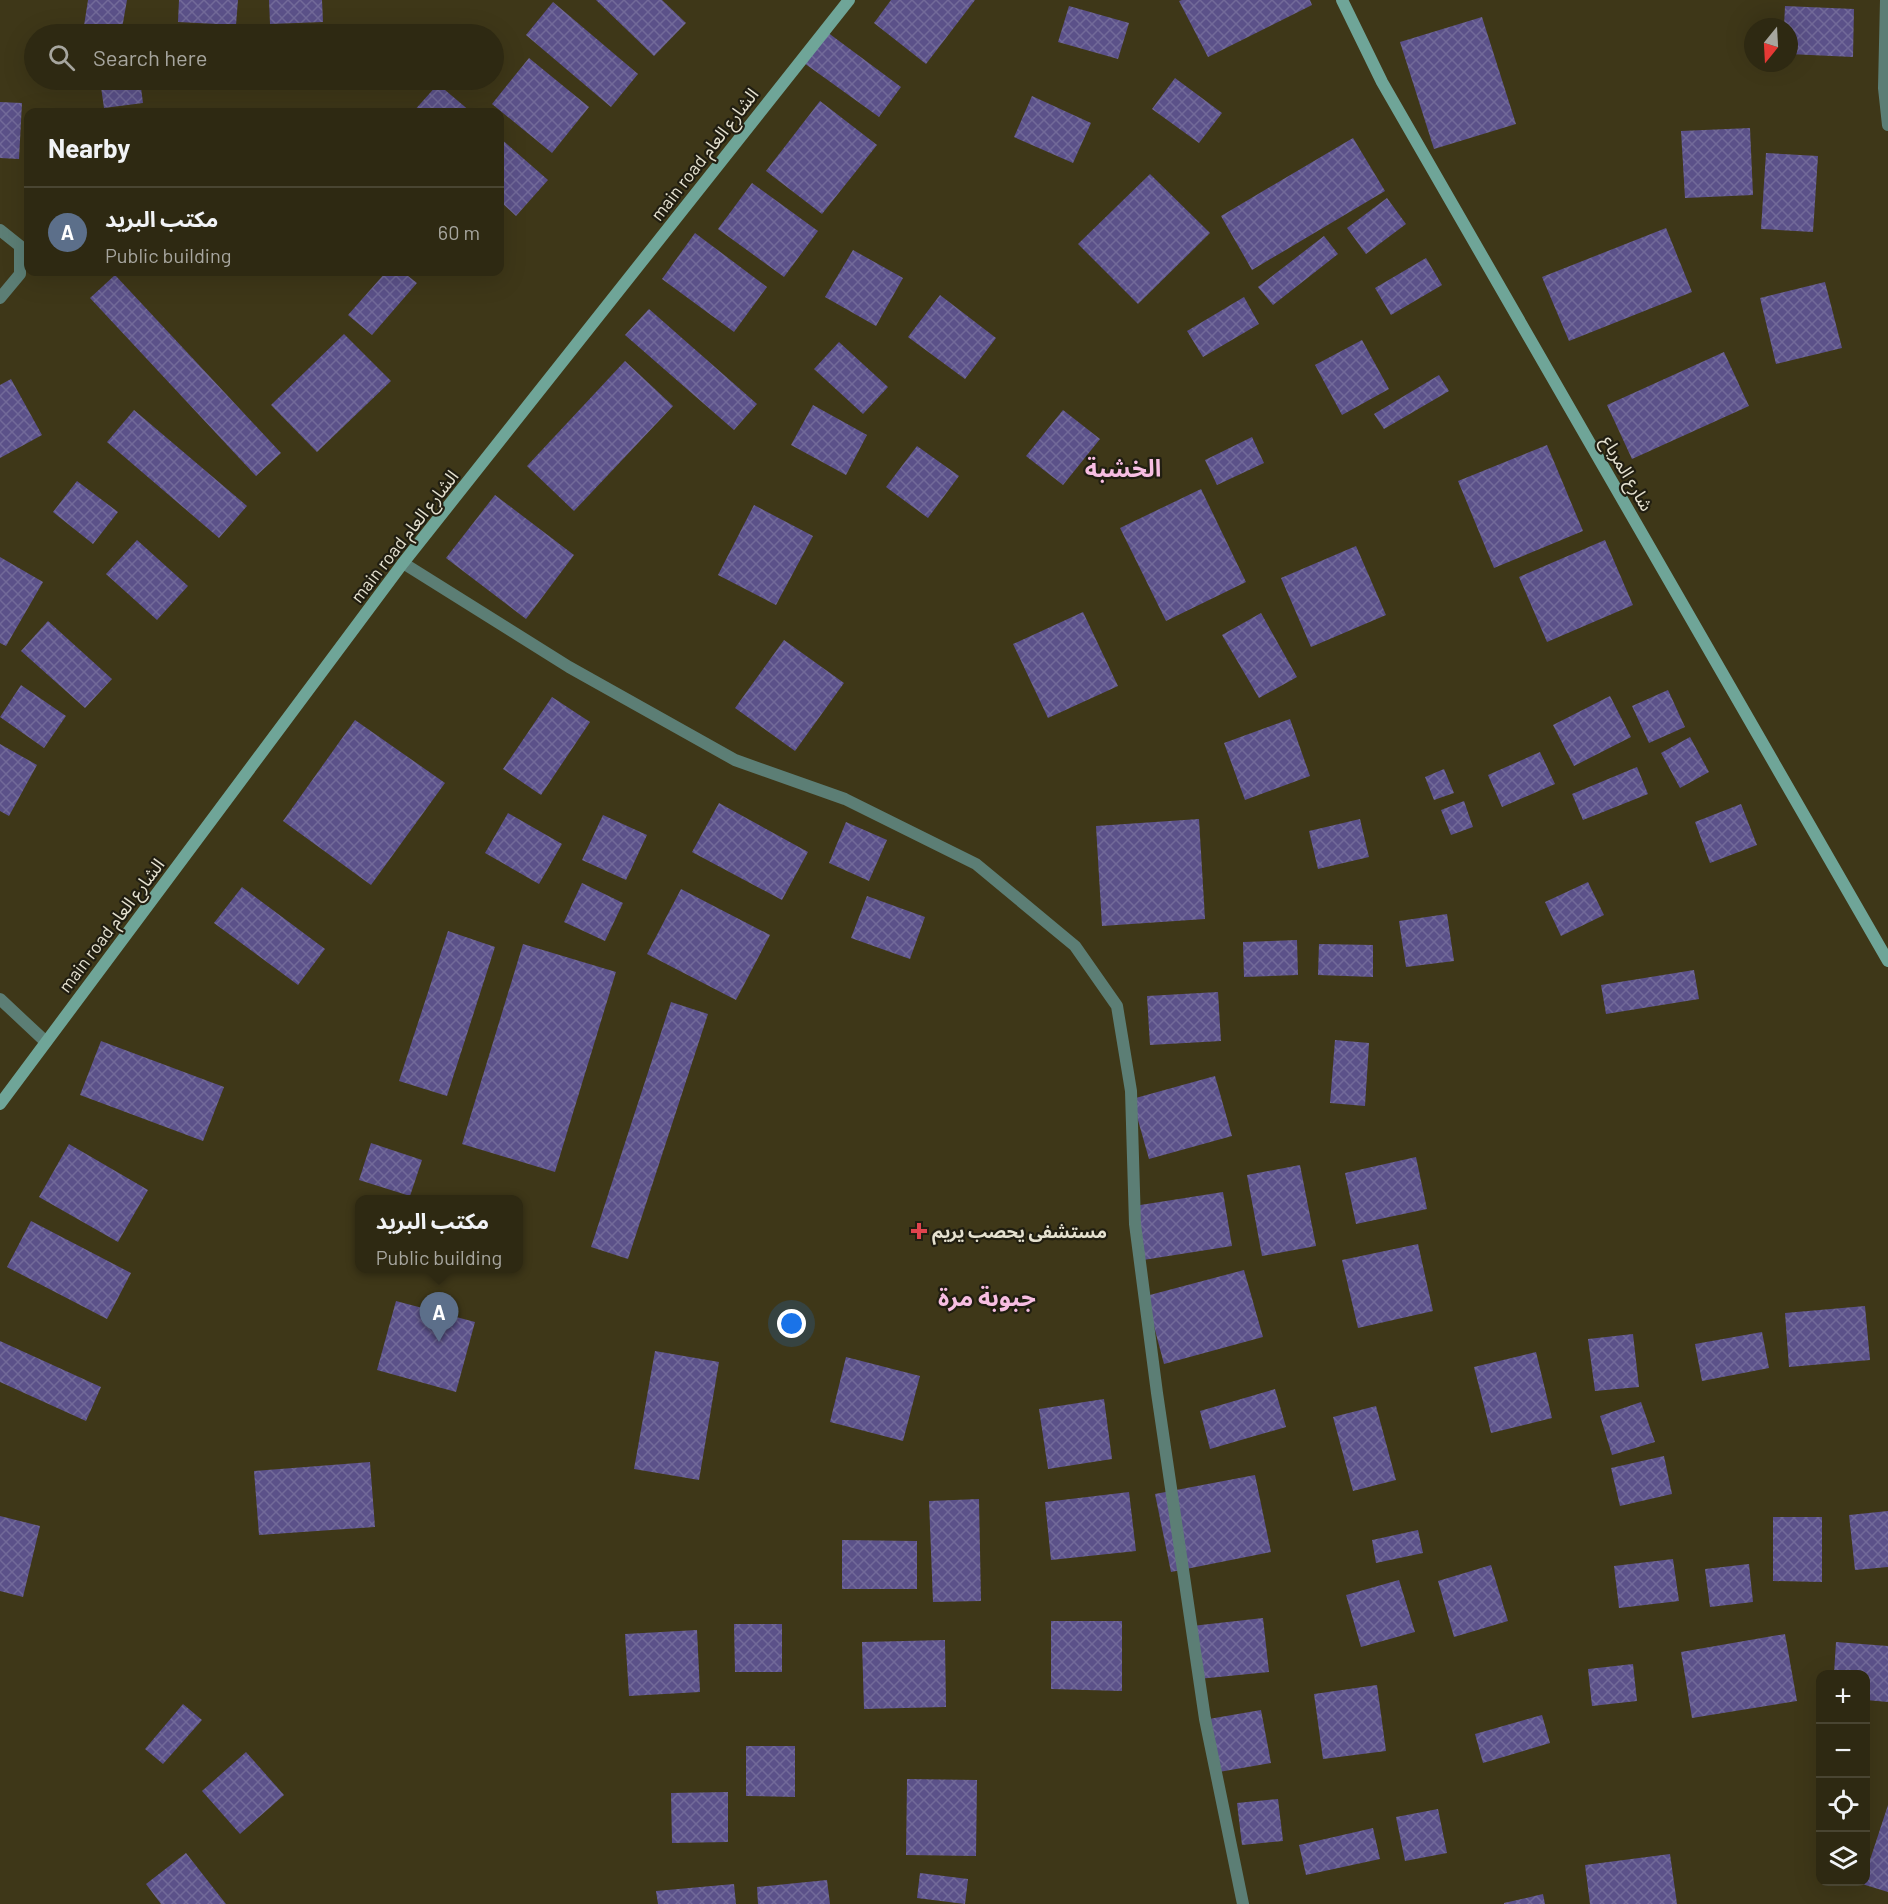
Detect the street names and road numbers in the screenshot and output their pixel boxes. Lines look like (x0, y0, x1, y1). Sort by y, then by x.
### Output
street label: main road الشارع العام (645, 83, 766, 227)
street label: شارع المرباع (1594, 431, 1658, 517)
street label: main road الشارع العام (345, 465, 466, 609)
street label: main road الشارع العام (53, 854, 172, 999)

